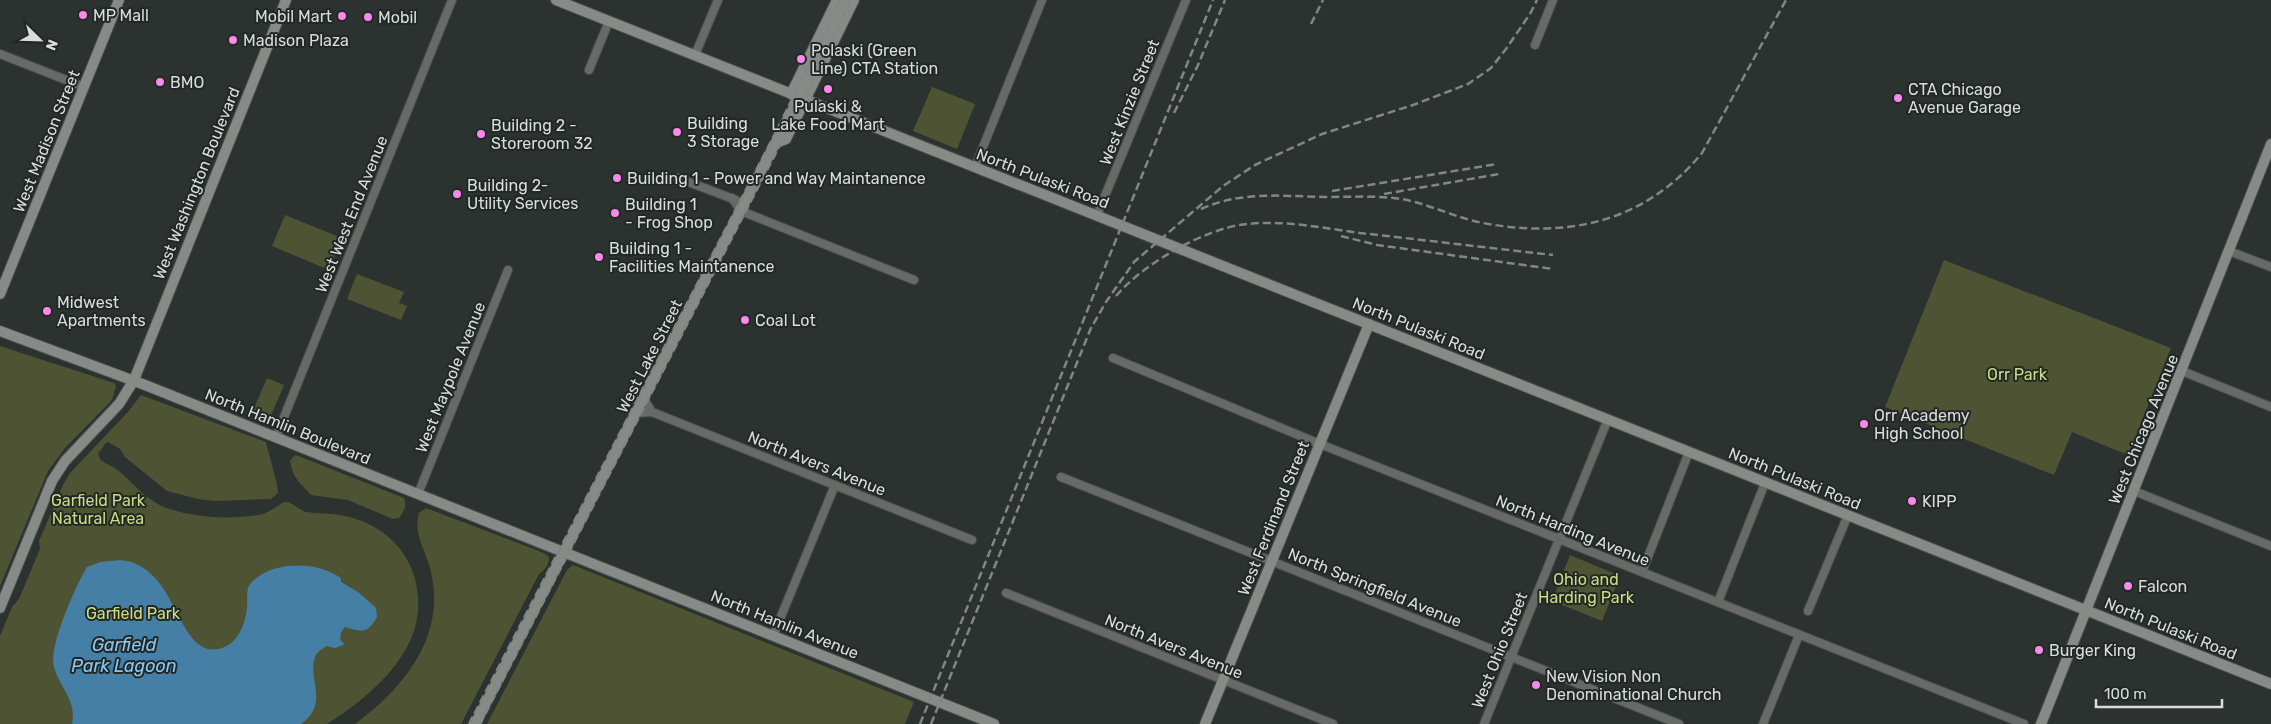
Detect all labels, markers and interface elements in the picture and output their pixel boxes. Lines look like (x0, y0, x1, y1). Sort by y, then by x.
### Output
place label: MP Mall (93, 6, 149, 25)
place label: Mobil Mart (255, 7, 332, 26)
place label: Mobil (378, 8, 417, 27)
marker: MP Mall (77, 9, 89, 21)
marker: Mobil Mart (336, 10, 348, 22)
marker: Mobil (362, 11, 374, 23)
north arrow (15, 15, 65, 65)
place label: Madison Plaza (243, 31, 349, 50)
marker: Madison Plaza (227, 34, 239, 46)
street label: West Kinzie Street (1096, 36, 1163, 168)
text: N (42, 37, 61, 53)
place label: Polaski (Green Line) CTA Station (811, 41, 938, 78)
marker: Polaski (Green Line) CTA Station (795, 53, 807, 65)
street label: West Madison Street (9, 67, 84, 215)
place label: BMO (170, 73, 204, 92)
marker: BMO (154, 76, 166, 88)
place label: CTA Chicago Avenue Garage (1908, 80, 2021, 117)
marker: Pulaski & Lake Food Mart (822, 83, 834, 95)
street label: West Washington Boulevard (149, 84, 244, 282)
marker: CTA Chicago Avenue Garage (1892, 92, 1904, 104)
place label: Pulaski & Lake Food Mart (771, 97, 885, 134)
place label: Building 3 Storage (687, 114, 759, 151)
place label: Building 2 - Storeroom 32 (491, 116, 593, 153)
marker: Building 3 Storage (671, 126, 683, 138)
marker: Building 2 - Storeroom 32 (475, 128, 487, 140)
street label: West West End Avenue (311, 133, 392, 296)
street label: North Pulaski Road (974, 144, 1112, 213)
place label: Building 1 - Power and Way Maintanence (627, 169, 926, 188)
marker: Building 1 - Power and Way Maintanence (611, 172, 623, 184)
place label: Building 2- Utility Services (467, 176, 578, 213)
marker: Building 2- Utility Services (451, 188, 463, 200)
place label: Building 1 - Frog Shop (625, 195, 713, 232)
marker: Building 1 - Frog Shop (609, 207, 621, 219)
place label: Building 1 - Facilities Maintanence (609, 239, 775, 276)
marker: Building 1 - Facilities Maintanence (593, 251, 605, 263)
place label: Midwest Apartments (57, 293, 146, 330)
street label: North Pulaski Road (1350, 293, 1488, 364)
street label: West Lake Street (613, 296, 686, 416)
street label: West Maypole Avenue (411, 299, 489, 455)
marker: Midwest Apartments (41, 305, 53, 317)
place label: Coal Lot (755, 311, 816, 330)
marker: Coal Lot (739, 314, 751, 326)
street label: West Chicago Avenue (2105, 351, 2182, 507)
park label: Orr Park (1987, 365, 2048, 384)
street label: North Hamlin Boulevard (202, 384, 373, 468)
place label: Orr Academy High School (1874, 406, 1970, 443)
marker: Orr Academy High School (1858, 418, 1870, 430)
street label: North Avers Avenue (745, 427, 889, 500)
street label: West Ferdinand Street (1234, 438, 1313, 598)
street label: North Pulaski Road (1726, 443, 1864, 514)
park label: Garfield Park Natural Area (51, 491, 146, 528)
street label: North Harding Avenue (1493, 491, 1653, 570)
place label: KIPP (1922, 492, 1957, 511)
marker: KIPP (1906, 495, 1918, 507)
street label: North Springfield Avenue (1285, 544, 1464, 631)
park label: Ohio and Harding Park (1538, 570, 1635, 607)
place label: Falcon (2138, 577, 2187, 596)
marker: Falcon (2122, 580, 2134, 592)
street label: North Hamlin Avenue (708, 586, 862, 663)
street label: West Ohio Street (1468, 589, 1531, 711)
street label: North Pulaski Road (2102, 593, 2240, 664)
park label: Garfield Park (86, 604, 181, 623)
street label: North Avers Avenue (1102, 610, 1246, 683)
water label: Garfield Park Lagoon (71, 634, 177, 677)
place label: Burger King (2049, 641, 2136, 660)
marker: Burger King (2033, 644, 2045, 656)
place label: New Vision Non Denominational Church (1546, 667, 1722, 704)
scale bar (2096, 676, 2222, 708)
marker: New Vision Non Denominational Church (1530, 679, 1542, 691)
text: 100 m (2104, 685, 2146, 703)

